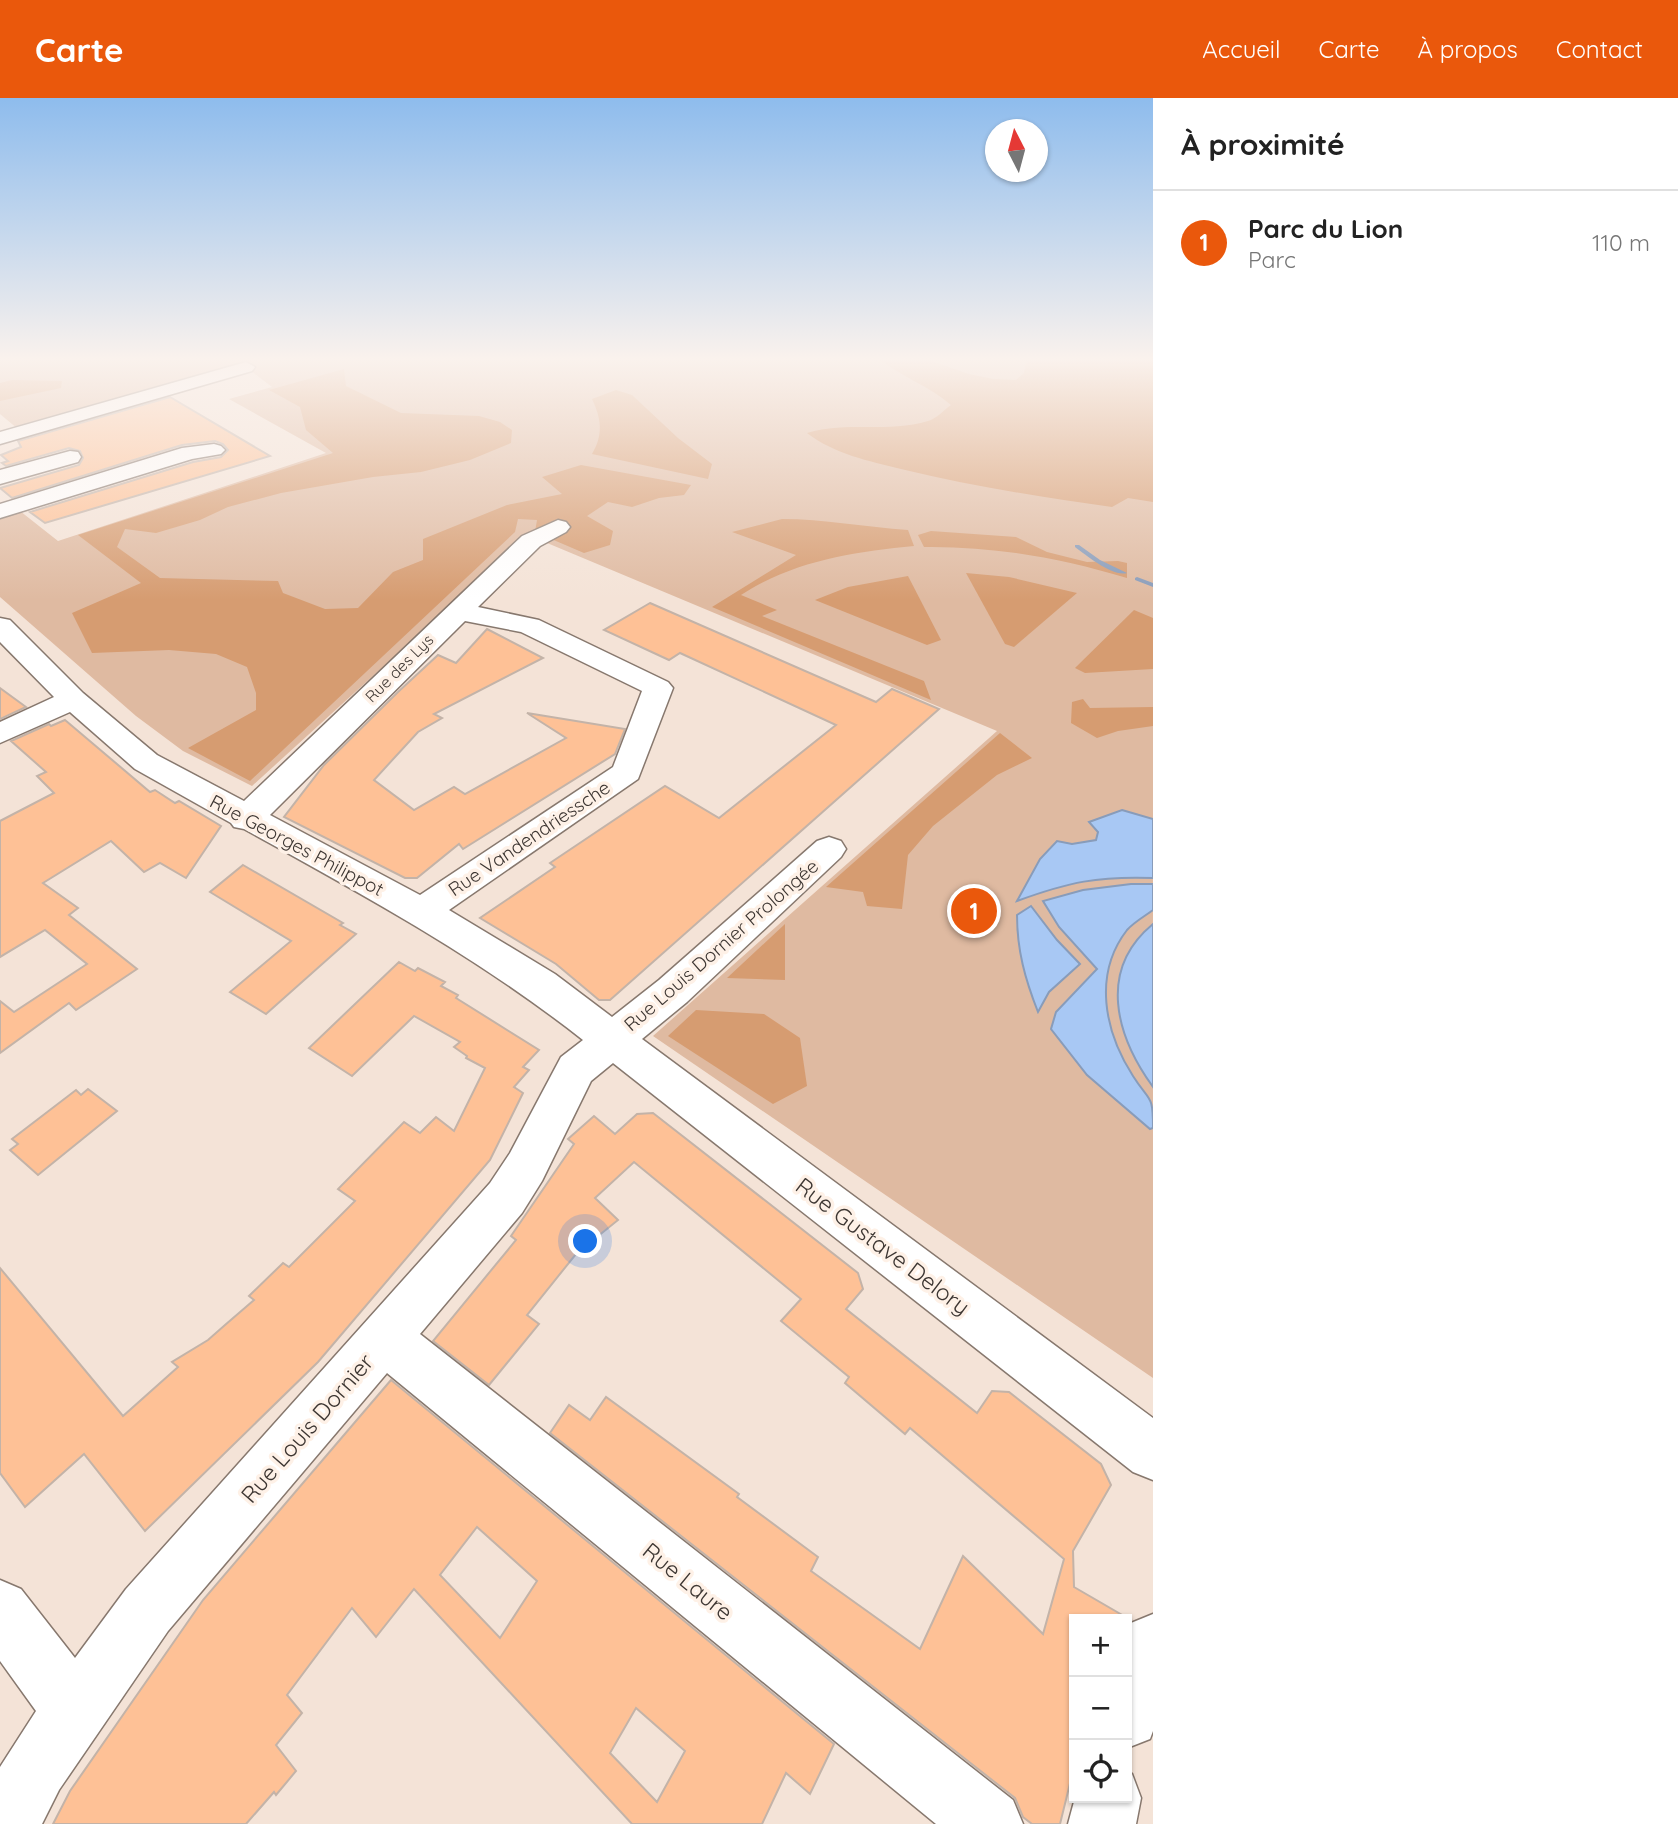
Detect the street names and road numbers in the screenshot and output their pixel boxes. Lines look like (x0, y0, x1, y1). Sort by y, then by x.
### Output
street label: Rue des Lys (361, 630, 437, 706)
street label: Rue Vandendriessche (443, 775, 615, 901)
street label: Rue Georges Philippot (206, 789, 388, 901)
street label: Rue Louis Dornier Prolongée (619, 854, 823, 1036)
street label: Rue Gustave Delory (790, 1171, 976, 1321)
street label: Rue Louis Dornier (234, 1347, 380, 1509)
street label: Rue Laure (637, 1536, 739, 1626)

